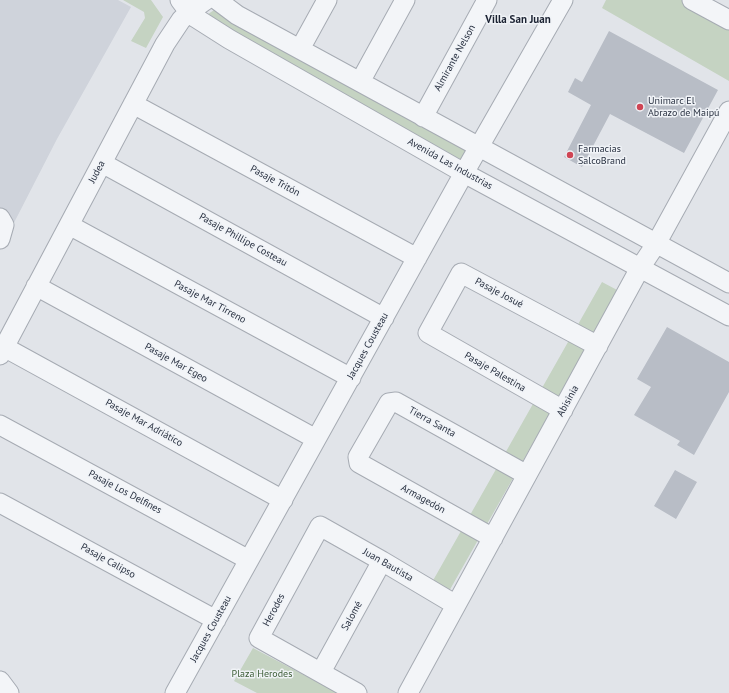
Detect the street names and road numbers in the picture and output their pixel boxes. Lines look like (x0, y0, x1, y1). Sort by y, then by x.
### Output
street label: Almirante Nelson (432, 23, 478, 93)
street label: Avenida Las Industrias (405, 136, 495, 192)
street label: Judea (86, 159, 108, 185)
street label: Pasaje Tritón (248, 163, 302, 199)
street label: Pasaje Phillipe Costeau (197, 211, 289, 269)
street label: Pasaje Josué (473, 275, 525, 311)
street label: Pasaje Mar Tirreno (172, 278, 248, 326)
street label: Jacques Cousteau (345, 311, 391, 381)
street label: Pasaje Mar Egeo (143, 341, 209, 385)
street label: Pasaje Palestina (462, 350, 528, 394)
street label: Abisinia (555, 383, 581, 419)
street label: Pasaje Mar Adriático (103, 397, 185, 449)
street label: Tierra Santa (406, 404, 458, 440)
street label: Pasaje Los Delfines (86, 468, 164, 516)
street label: Armagedón (399, 482, 447, 516)
street label: Pasaje Calipso (78, 541, 138, 581)
street label: Juan Bautista (361, 546, 415, 584)
street label: Herodes (260, 592, 288, 628)
street label: Jacques Cousteau (188, 594, 234, 664)
street label: Salomé (339, 599, 365, 633)

